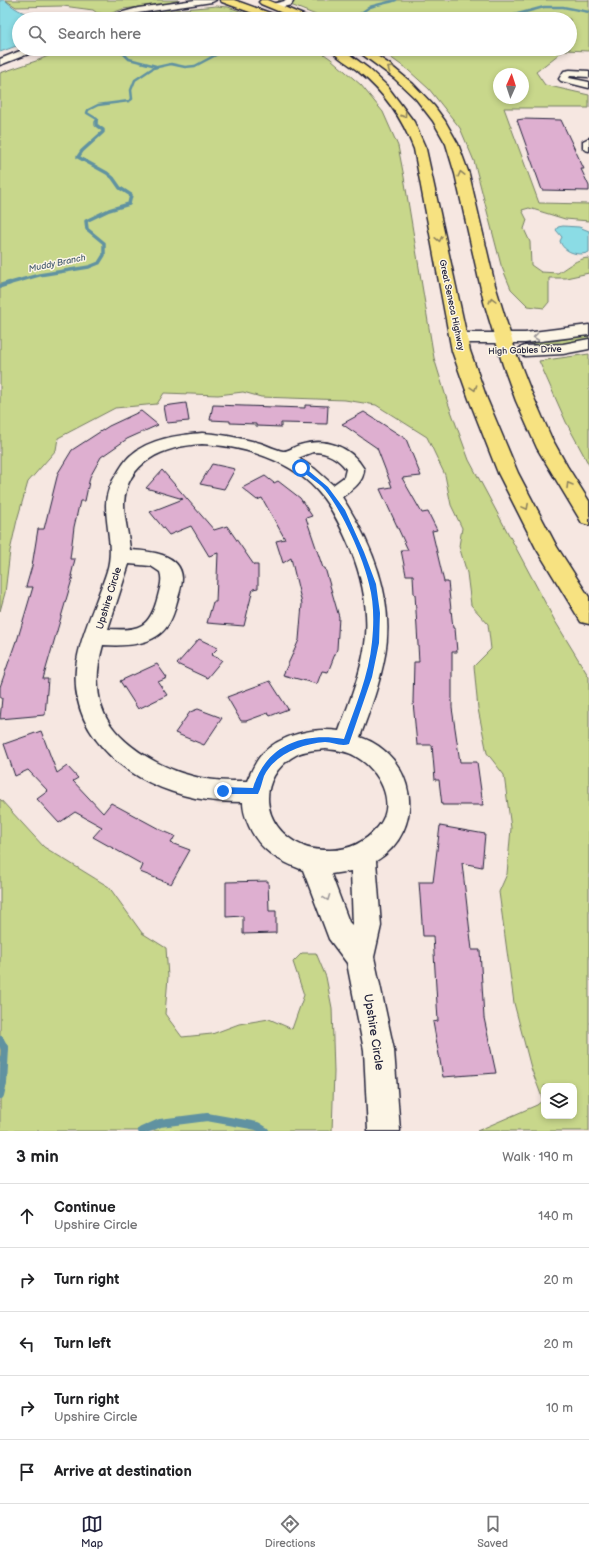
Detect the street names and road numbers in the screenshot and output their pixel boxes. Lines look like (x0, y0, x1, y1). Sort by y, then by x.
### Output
street label: Great Seneca Highway (436, 259, 467, 352)
street label: High Gables Drive (488, 344, 563, 357)
street label: Upshire Circle (94, 566, 124, 631)
street label: Upshire Circle (360, 993, 387, 1071)

